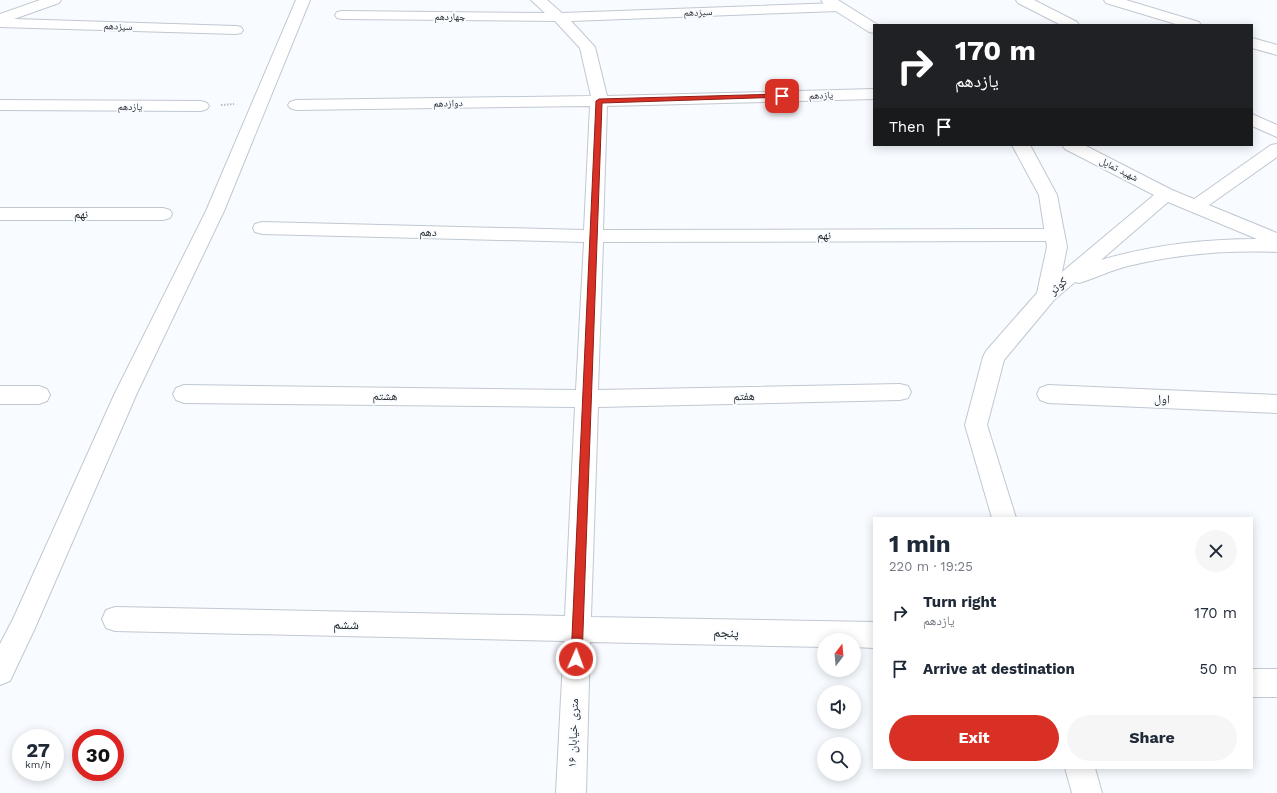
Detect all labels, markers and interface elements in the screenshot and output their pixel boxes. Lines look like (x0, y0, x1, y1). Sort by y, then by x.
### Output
street label: سیزدهم (683, 6, 713, 20)
street label: چهاردهم (434, 11, 466, 24)
street label: سیزدهم (103, 20, 133, 34)
text: 170 m (955, 34, 1036, 67)
icon: right (889, 40, 941, 92)
text: یازدهم (955, 70, 999, 91)
pin (765, 79, 799, 113)
icon: arrive (771, 85, 793, 107)
street label: یازدهم (809, 89, 833, 103)
street label: دوازدهم (433, 97, 463, 111)
street label: یازدهم (118, 101, 142, 114)
icon: arrive (933, 116, 955, 138)
text: Then (889, 118, 925, 136)
street label: شهید تمایل (1098, 155, 1140, 184)
street label: نهم (74, 207, 88, 222)
street label: دهم (419, 225, 437, 240)
street label: نهم (817, 228, 831, 243)
street label: کوثر (1045, 274, 1070, 298)
street label: هشتم (373, 389, 397, 404)
street label: هفتم (733, 389, 755, 404)
street label: اول (1154, 392, 1170, 406)
text: 1 min (889, 530, 951, 558)
button: close (1195, 530, 1237, 572)
text: 220 m · 19:25 (889, 559, 973, 574)
text: Turn right (923, 593, 996, 611)
icon: right (889, 602, 911, 624)
text: 170 m (1194, 604, 1237, 622)
text: یازدهم (923, 613, 955, 628)
street label: ششم (333, 616, 359, 634)
street label: پنجم (713, 624, 739, 642)
north arrow (817, 633, 861, 677)
map controls (817, 633, 861, 781)
position arrow (555, 638, 597, 680)
icon: arrive (889, 658, 911, 680)
text: Arrive at destination (923, 660, 1075, 678)
text: 50 m (1200, 660, 1237, 678)
button: sound (817, 685, 861, 729)
street label: ۱۶ متری خیابان (565, 698, 582, 768)
button: Exit (889, 715, 1059, 761)
button: Share (1067, 715, 1237, 761)
speed limit sign: 30 (72, 729, 124, 781)
button: search (817, 737, 861, 781)
text: 27 (26, 738, 50, 762)
text: km/h (25, 759, 51, 770)

